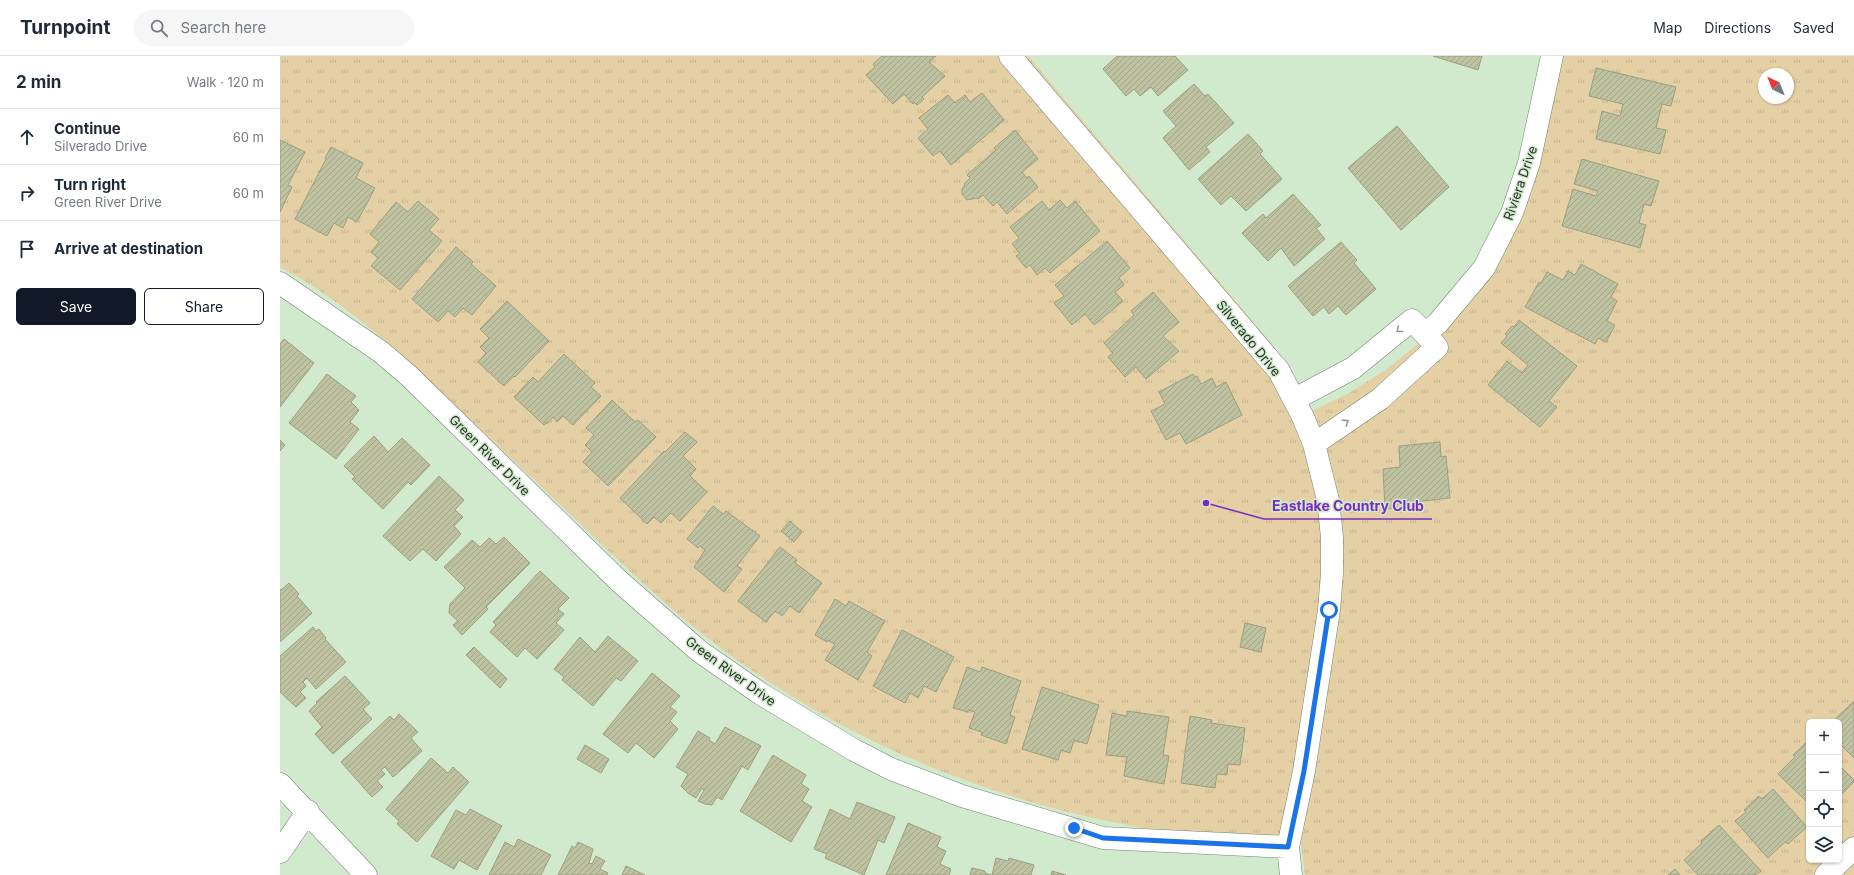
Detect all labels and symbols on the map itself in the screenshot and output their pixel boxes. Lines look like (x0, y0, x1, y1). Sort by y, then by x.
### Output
north arrow (1758, 68, 1794, 104)
street label: Riviera Drive (1500, 144, 1540, 222)
street label: Silverado Drive (1213, 297, 1285, 379)
one-way arrow (1397, 326, 1404, 333)
street label: Green River Drive (446, 411, 534, 499)
one-way arrow (1342, 419, 1349, 427)
callout: Eastlake Country Club (1264, 493, 1432, 519)
text: Eastlake Country Club (1272, 497, 1424, 514)
route start (1320, 601, 1338, 619)
street label: Green River Drive (683, 633, 779, 709)
route end (1065, 819, 1083, 837)

